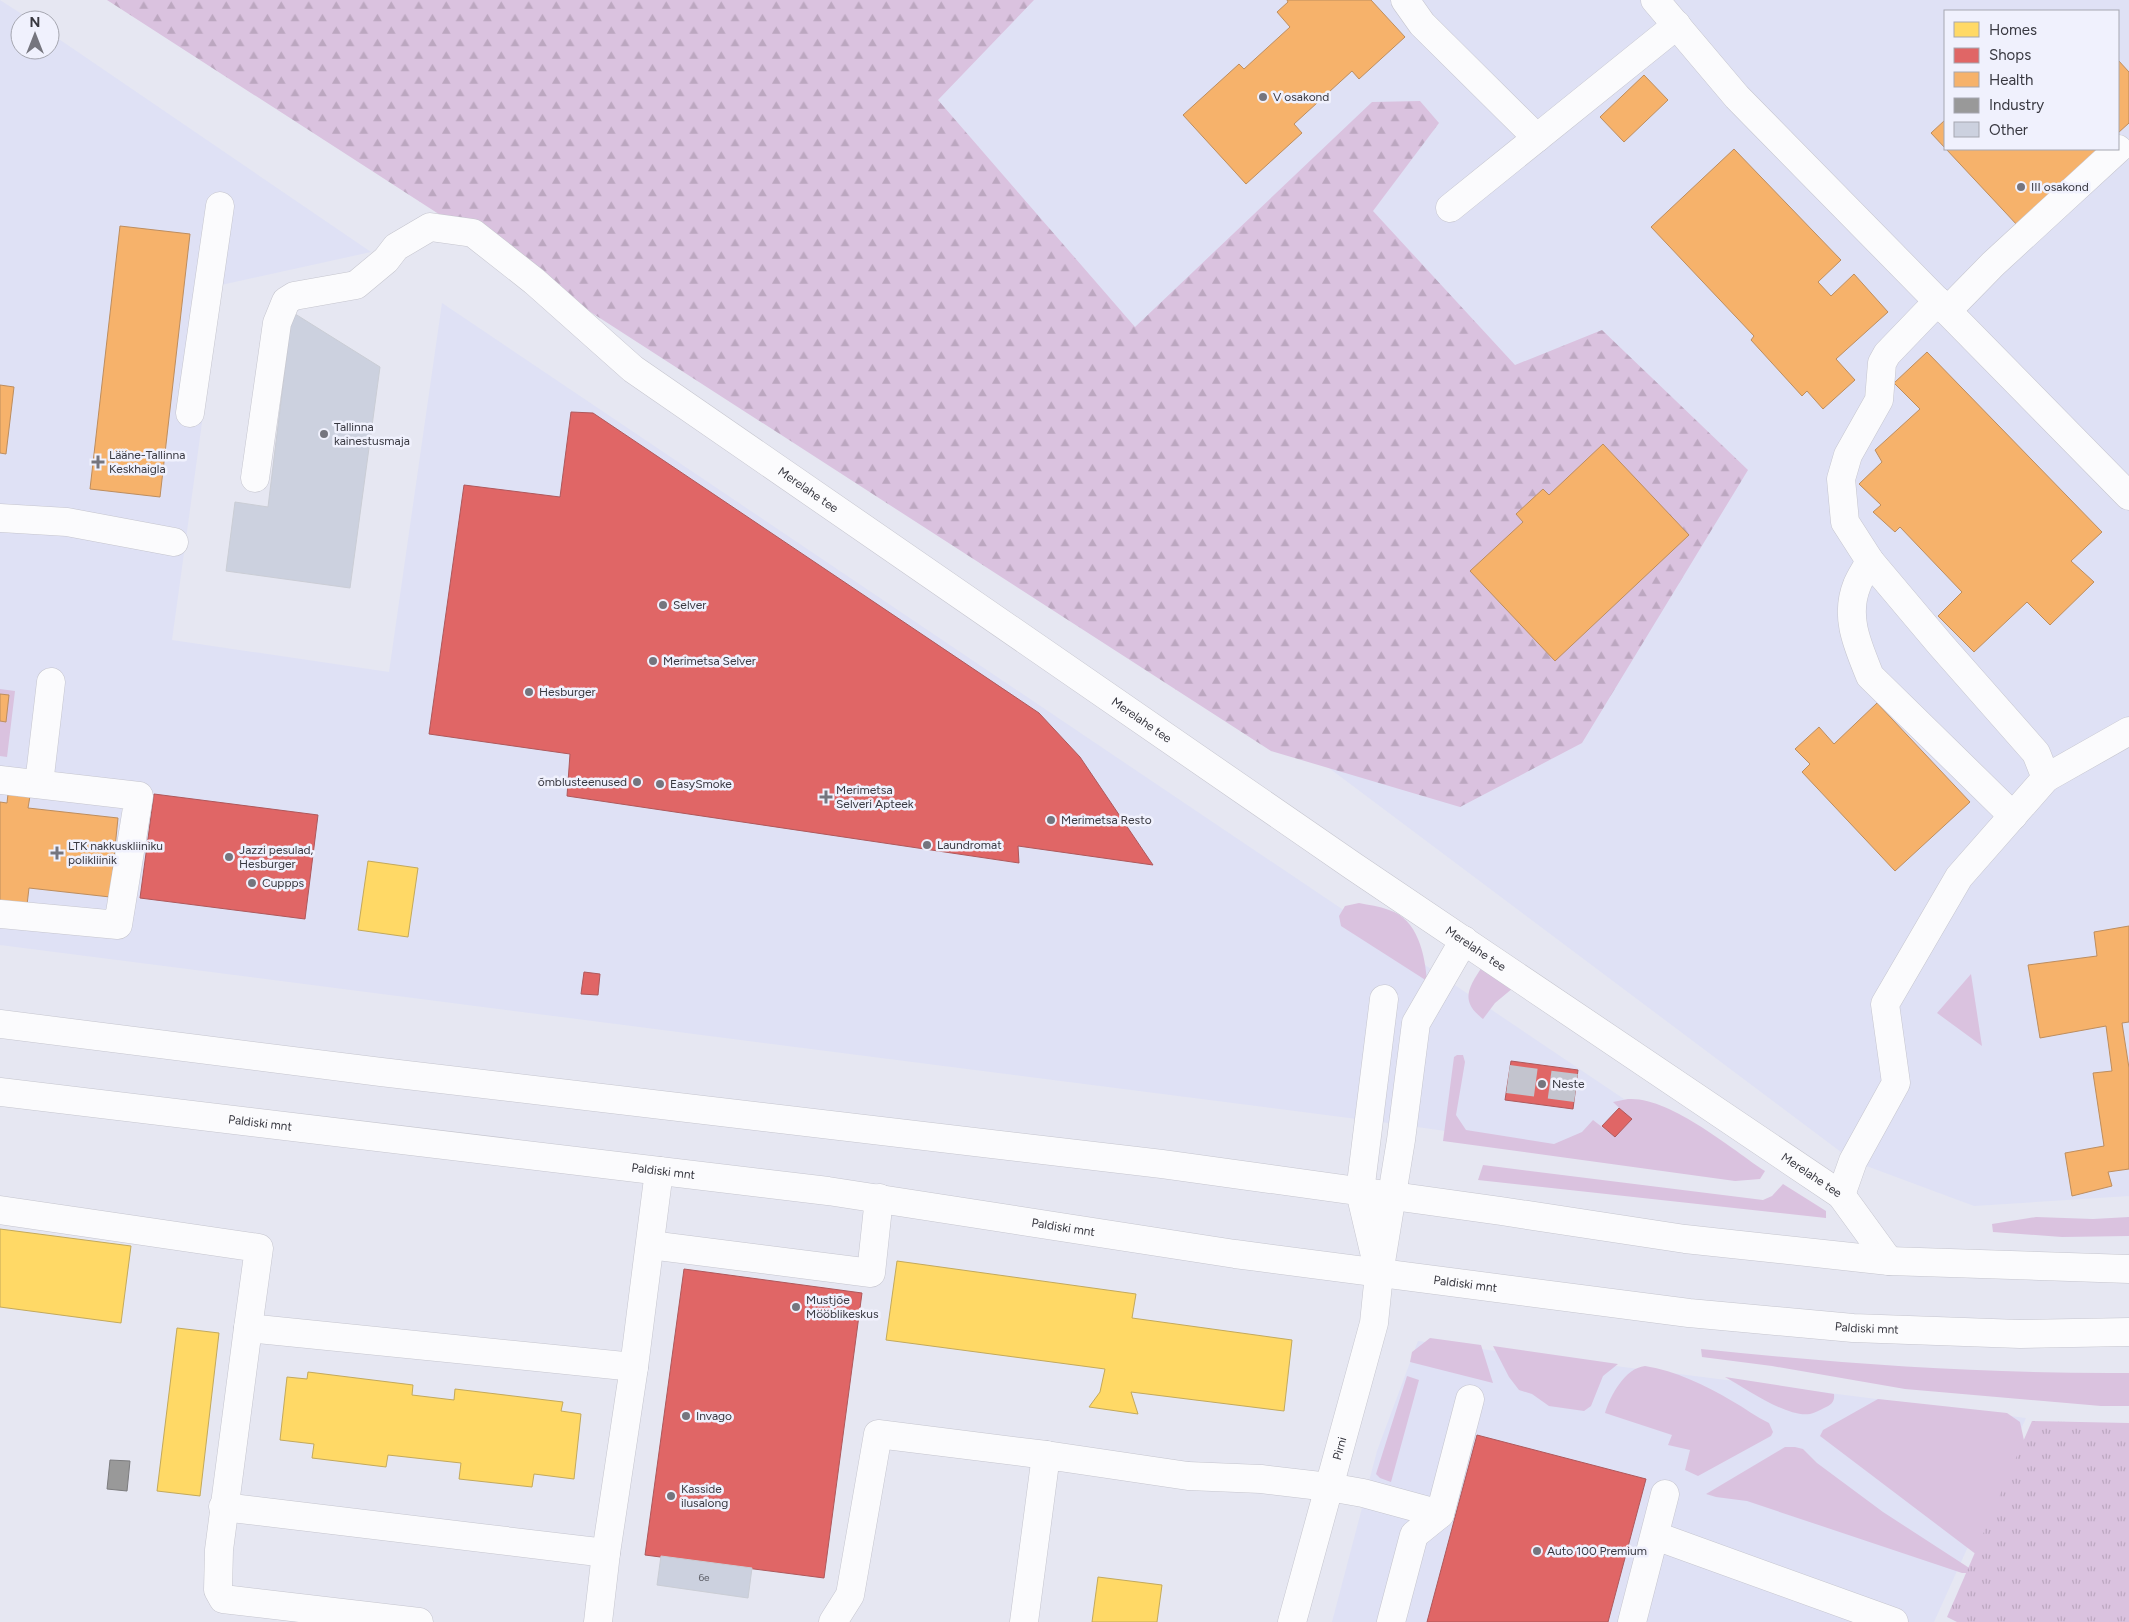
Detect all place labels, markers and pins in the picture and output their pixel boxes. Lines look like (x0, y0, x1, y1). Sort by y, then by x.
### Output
place label: V osakond (1273, 90, 1329, 104)
marker: V osakond (1257, 91, 1269, 103)
place label: III osakond (2031, 180, 2089, 194)
marker: III osakond (2015, 181, 2027, 193)
place label: Tallinna kainestusmaja (334, 420, 410, 448)
marker: Tallinna kainestusmaja (318, 428, 330, 440)
place label: Lääne-Tallinna Keskhaigla (109, 448, 185, 476)
marker: Lääne-Tallinna Keskhaigla (91, 455, 105, 469)
place label: Selver (673, 598, 706, 612)
marker: Selver (657, 599, 669, 611)
place label: Merimetsa Selver (663, 654, 756, 668)
marker: Merimetsa Selver (647, 655, 659, 667)
place label: Hesburger (539, 685, 596, 699)
marker: Hesburger (523, 686, 535, 698)
place label: õmblusteenused (538, 775, 627, 789)
marker: õmblusteenused (631, 776, 643, 788)
place label: EasySmoke (670, 777, 732, 791)
marker: EasySmoke (654, 778, 666, 790)
place label: Merimetsa Selveri Apteek (836, 783, 914, 811)
marker: Merimetsa Selveri Apteek (820, 791, 832, 803)
place label: Merimetsa Resto (1061, 813, 1152, 827)
marker: Merimetsa Resto (1045, 814, 1057, 826)
place label: Laundromat (937, 838, 1002, 852)
place label: LTK nakkuskliiniku polikliinik (68, 839, 163, 867)
marker: Laundromat (921, 839, 933, 851)
place label: Jazzi pesulad, Hesburger (239, 843, 314, 871)
marker: LTK nakkuskliiniku polikliinik (50, 846, 64, 860)
marker: Jazzi pesulad, Hesburger (223, 851, 235, 863)
place label: Cuppps (262, 876, 305, 890)
marker: Cuppps (246, 877, 258, 889)
place label: Neste (1552, 1077, 1585, 1091)
marker: Neste (1536, 1078, 1548, 1090)
place label: Mustjõe Mööblikeskus (806, 1293, 879, 1321)
marker: Mustjõe Mööblikeskus (790, 1301, 802, 1313)
place label: Invago (696, 1409, 732, 1423)
marker: Invago (680, 1410, 692, 1422)
place label: Kasside ilusalong (681, 1482, 728, 1510)
marker: Kasside ilusalong (665, 1490, 677, 1502)
place label: Auto 100 Premium (1547, 1544, 1647, 1558)
marker: Auto 100 Premium (1531, 1545, 1543, 1557)

